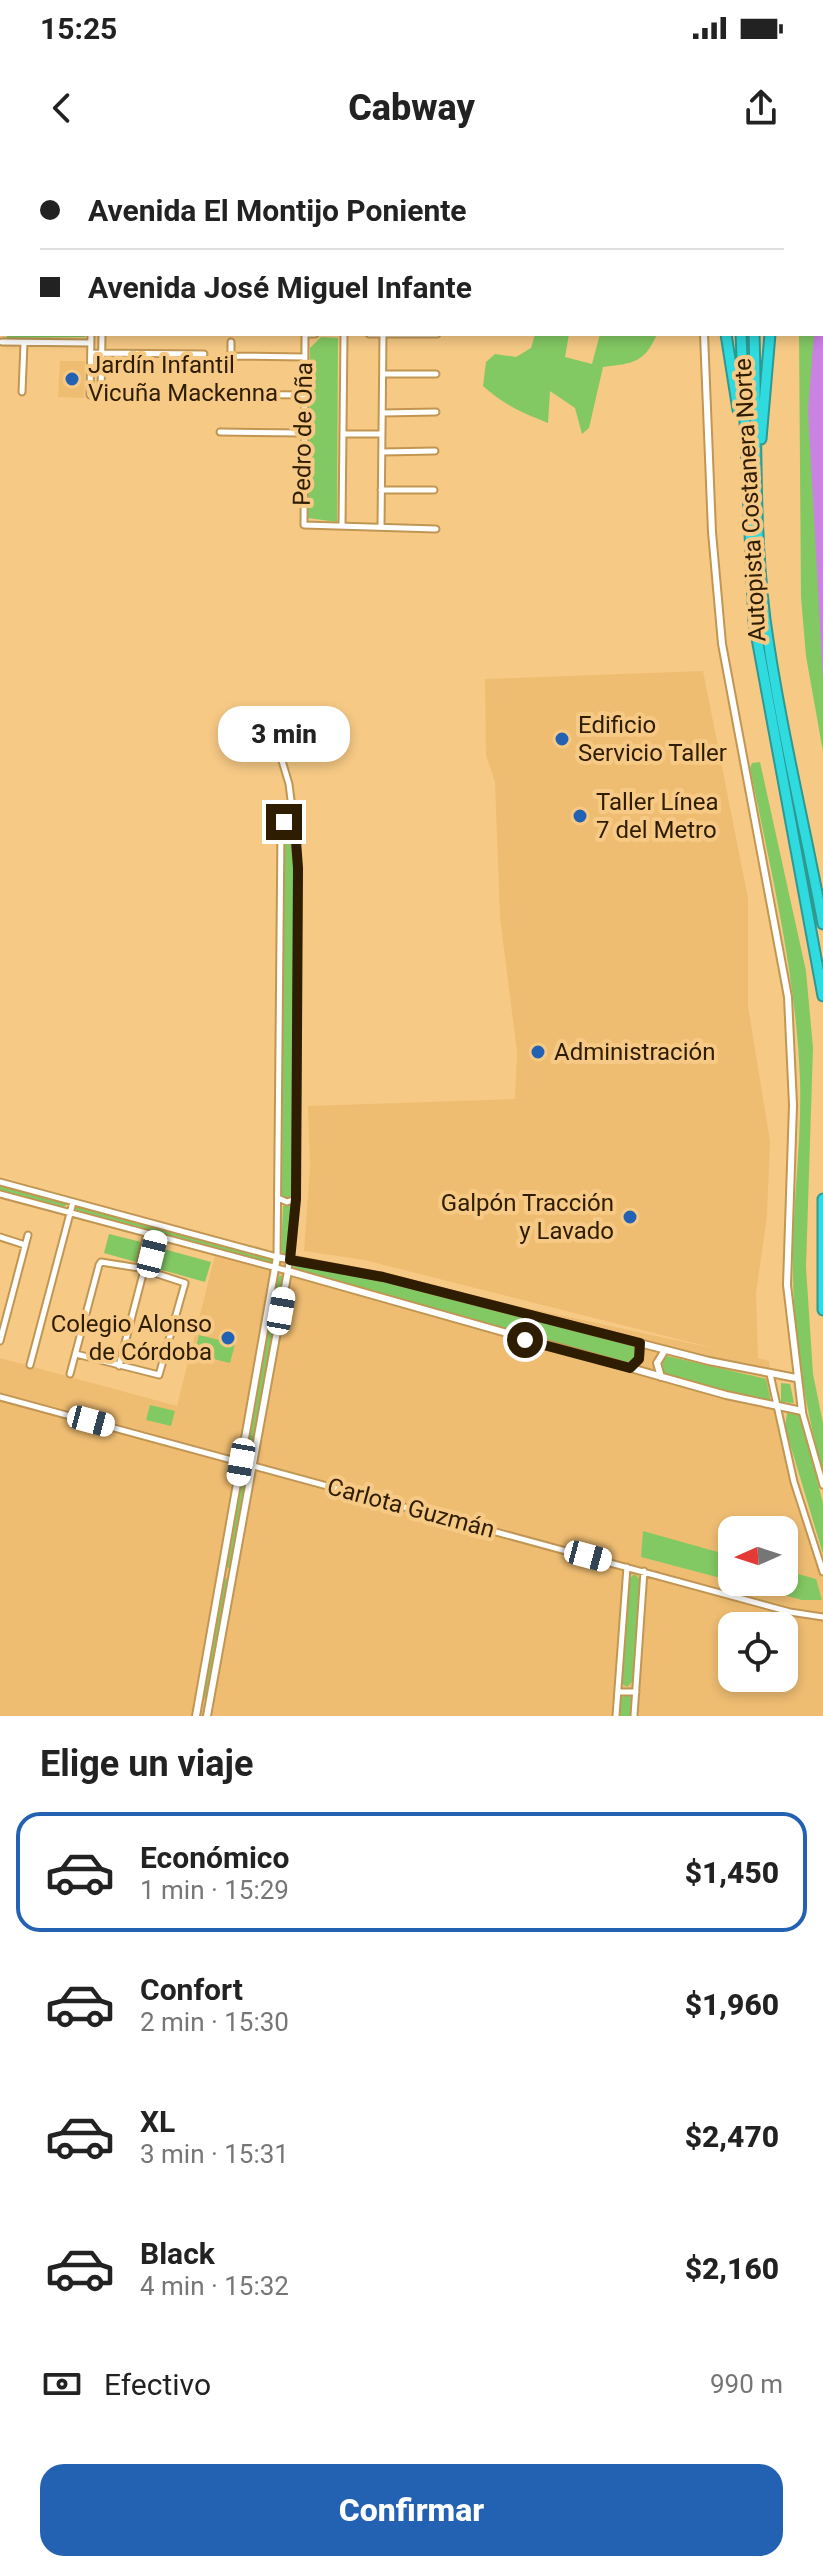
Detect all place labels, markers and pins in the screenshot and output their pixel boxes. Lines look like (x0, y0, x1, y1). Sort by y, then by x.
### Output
place label: Jardín Infantil Vicuña Mackenna (88, 351, 278, 407)
marker: Jardín Infantil Vicuña Mackenna (63, 370, 81, 388)
place label: Edificio Servicio Taller (578, 711, 727, 767)
marker: Edificio Servicio Taller (553, 730, 571, 748)
place label: Taller Línea 7 del Metro (596, 788, 718, 844)
marker: Taller Línea 7 del Metro (571, 807, 589, 825)
place label: Administración (554, 1038, 715, 1066)
marker: Administración (529, 1043, 547, 1061)
place label: Galpón Tracción y Lavado (441, 1189, 614, 1245)
marker: Galpón Tracción y Lavado (621, 1208, 639, 1226)
place label: Colegio Alonso de Córdoba (51, 1310, 212, 1366)
marker: Colegio Alonso de Córdoba (219, 1329, 237, 1347)

